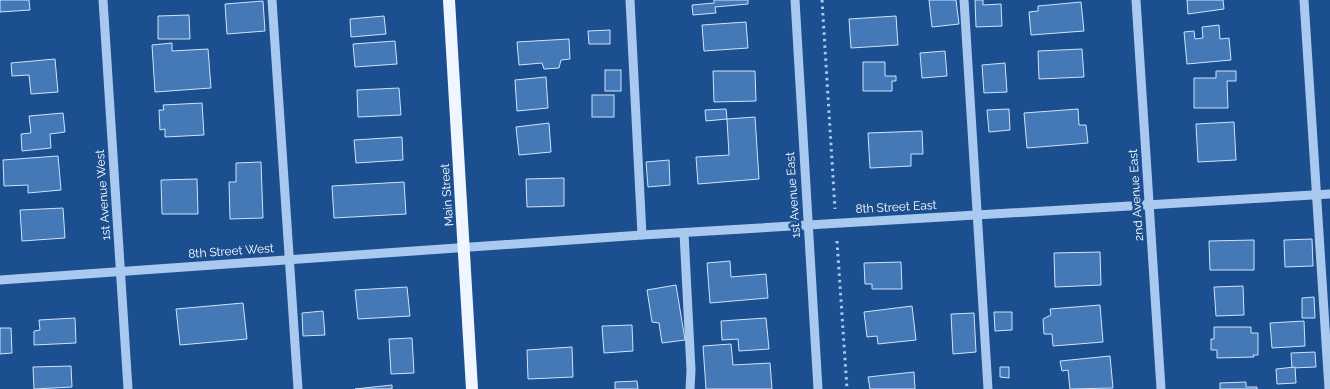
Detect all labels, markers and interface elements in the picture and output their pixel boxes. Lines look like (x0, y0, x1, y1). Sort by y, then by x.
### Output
street label: 1st Avenue West (93, 149, 113, 241)
street label: 2nd Avenue East (1126, 149, 1146, 241)
street label: 1st Avenue East (783, 151, 803, 239)
street label: Main Street (438, 163, 456, 227)
street label: 8th Street East (855, 198, 937, 216)
street label: 8th Street West (188, 241, 274, 261)

